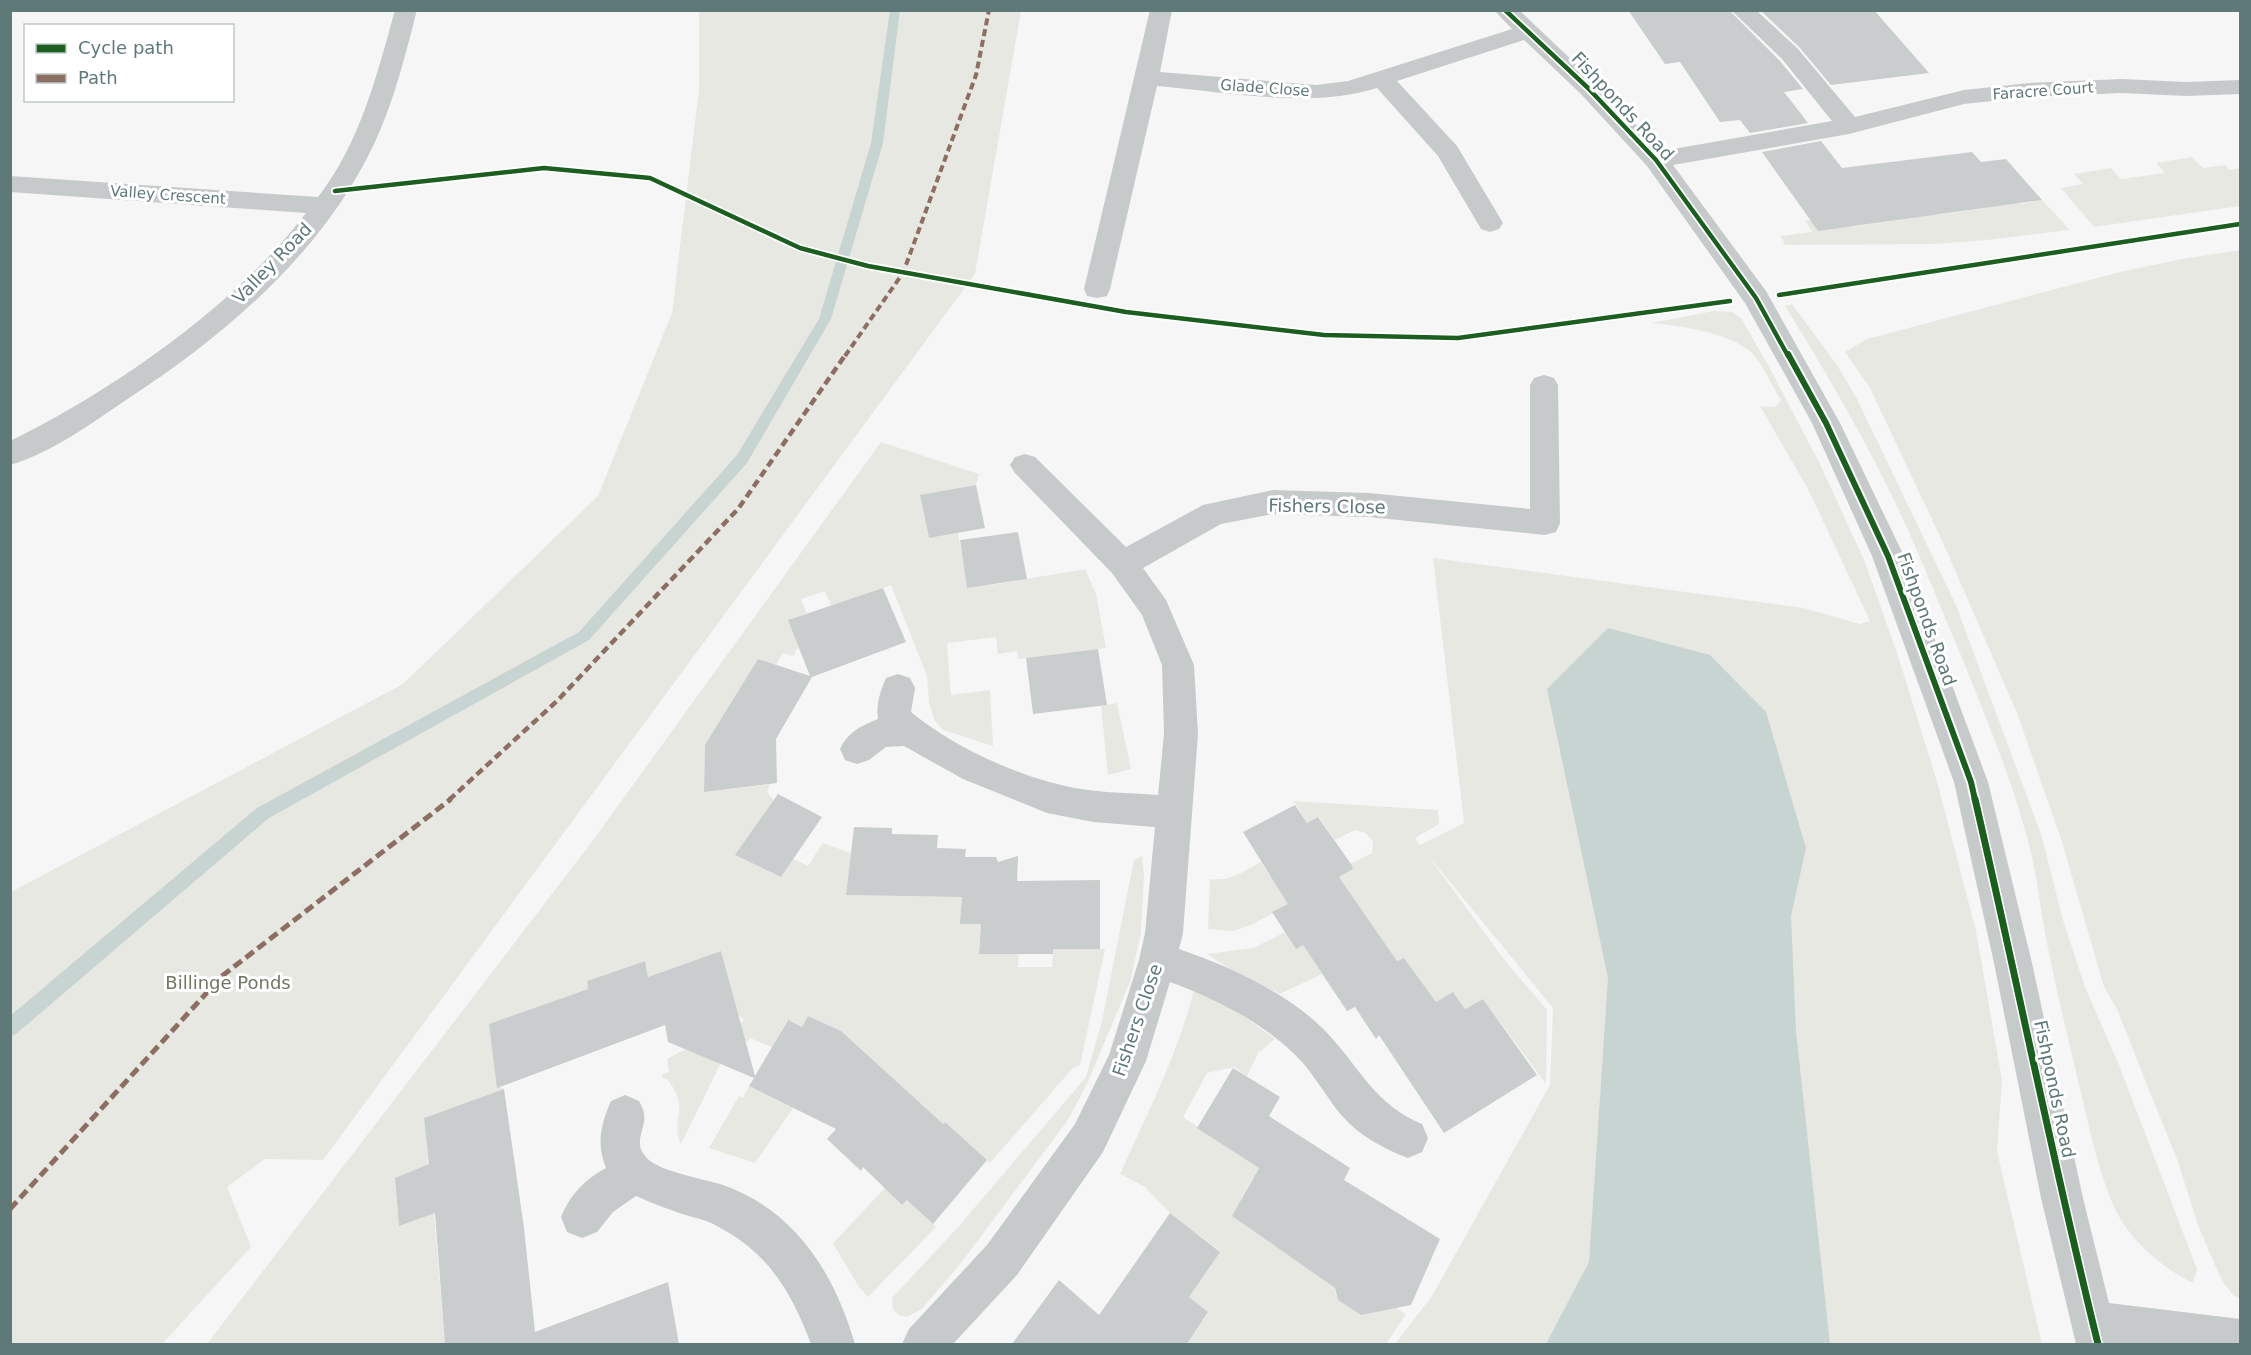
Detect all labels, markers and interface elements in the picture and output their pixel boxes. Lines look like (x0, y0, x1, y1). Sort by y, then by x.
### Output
legend (24, 24, 234, 102)
text: Cycle path (78, 37, 174, 58)
street label: Fishponds Road (1567, 48, 1679, 164)
text: Path (78, 67, 118, 88)
street label: Glade Close (1220, 76, 1310, 100)
street label: Faracre Court (1992, 78, 2094, 104)
street label: Valley Crescent (110, 182, 226, 208)
street label: Valley Road (228, 218, 316, 308)
street label: Fishers Close (1268, 494, 1386, 518)
street label: Fishponds Road (1893, 549, 1961, 689)
street label: Fishers Close (1108, 961, 1166, 1079)
park label: Billinge Ponds (165, 972, 291, 993)
street label: Fishponds Road (2030, 1018, 2080, 1160)

